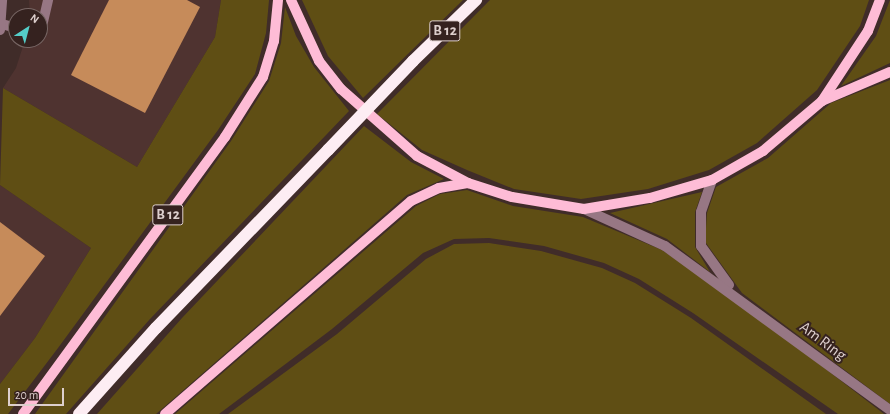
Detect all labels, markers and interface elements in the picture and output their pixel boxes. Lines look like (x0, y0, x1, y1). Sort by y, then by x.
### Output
north arrow (8, 8, 48, 48)
text: N (28, 12, 41, 25)
road number: B 12 (429, 18, 461, 44)
road number: B 12 (152, 202, 184, 228)
street label: Am Ring (796, 317, 850, 365)
scale bar (10, 380, 66, 406)
text: 20 m (15, 389, 38, 401)

